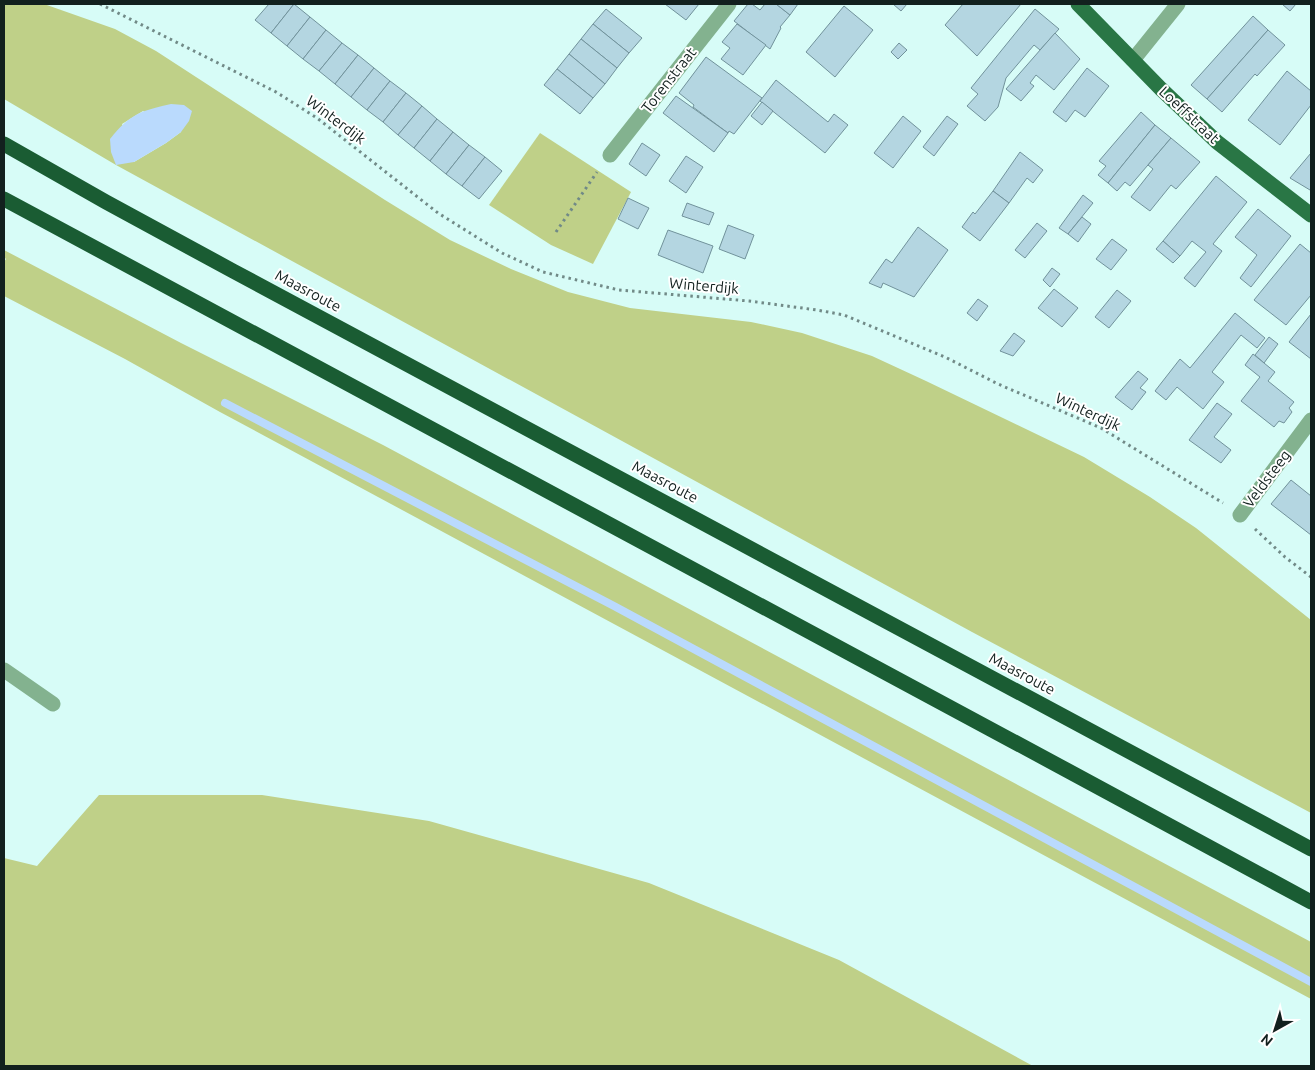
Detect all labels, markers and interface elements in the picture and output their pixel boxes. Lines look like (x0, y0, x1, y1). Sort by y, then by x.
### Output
street label: Torenstraat (638, 44, 699, 116)
street label: Loeffstraat (1156, 83, 1223, 147)
street label: Winterdijk (303, 92, 370, 148)
street label: Maasroute (272, 266, 344, 315)
street label: Winterdijk (669, 274, 740, 297)
street label: Winterdijk (1053, 389, 1124, 434)
street label: Veldsteeg (1239, 447, 1294, 511)
street label: Maasroute (629, 457, 701, 506)
street label: Maasroute (986, 649, 1058, 698)
north arrow (1250, 1005, 1300, 1055)
text: N (1258, 1031, 1276, 1050)

